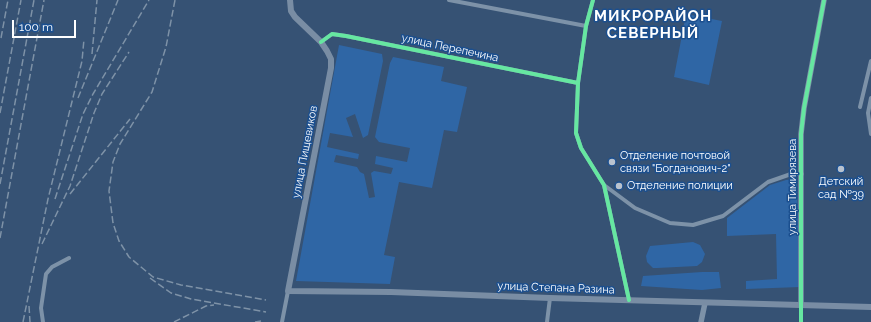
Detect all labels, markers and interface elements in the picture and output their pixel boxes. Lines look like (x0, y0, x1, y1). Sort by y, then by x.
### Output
district label: МИКРОРАЙОН СЕВЕРНЫЙ (594, 7, 712, 42)
scale bar (14, 12, 78, 38)
text: 100 m (19, 20, 53, 34)
street label: улица Перепечина (400, 31, 500, 65)
street label: улица Пищевиков (290, 105, 320, 199)
street label: улица Тимирязева (786, 139, 800, 235)
place label: Отделение почтовой связи "Богданович-2" (620, 149, 730, 175)
marker: Отделение почтовой связи "Богданович-2" (607, 157, 617, 167)
marker: Детский сад №39 (836, 164, 846, 174)
place label: Детский сад №39 (818, 175, 864, 201)
place label: Отделение полиции (627, 179, 733, 193)
marker: Отделение полиции (614, 181, 624, 191)
street label: улица Степана Разина (497, 279, 615, 297)

